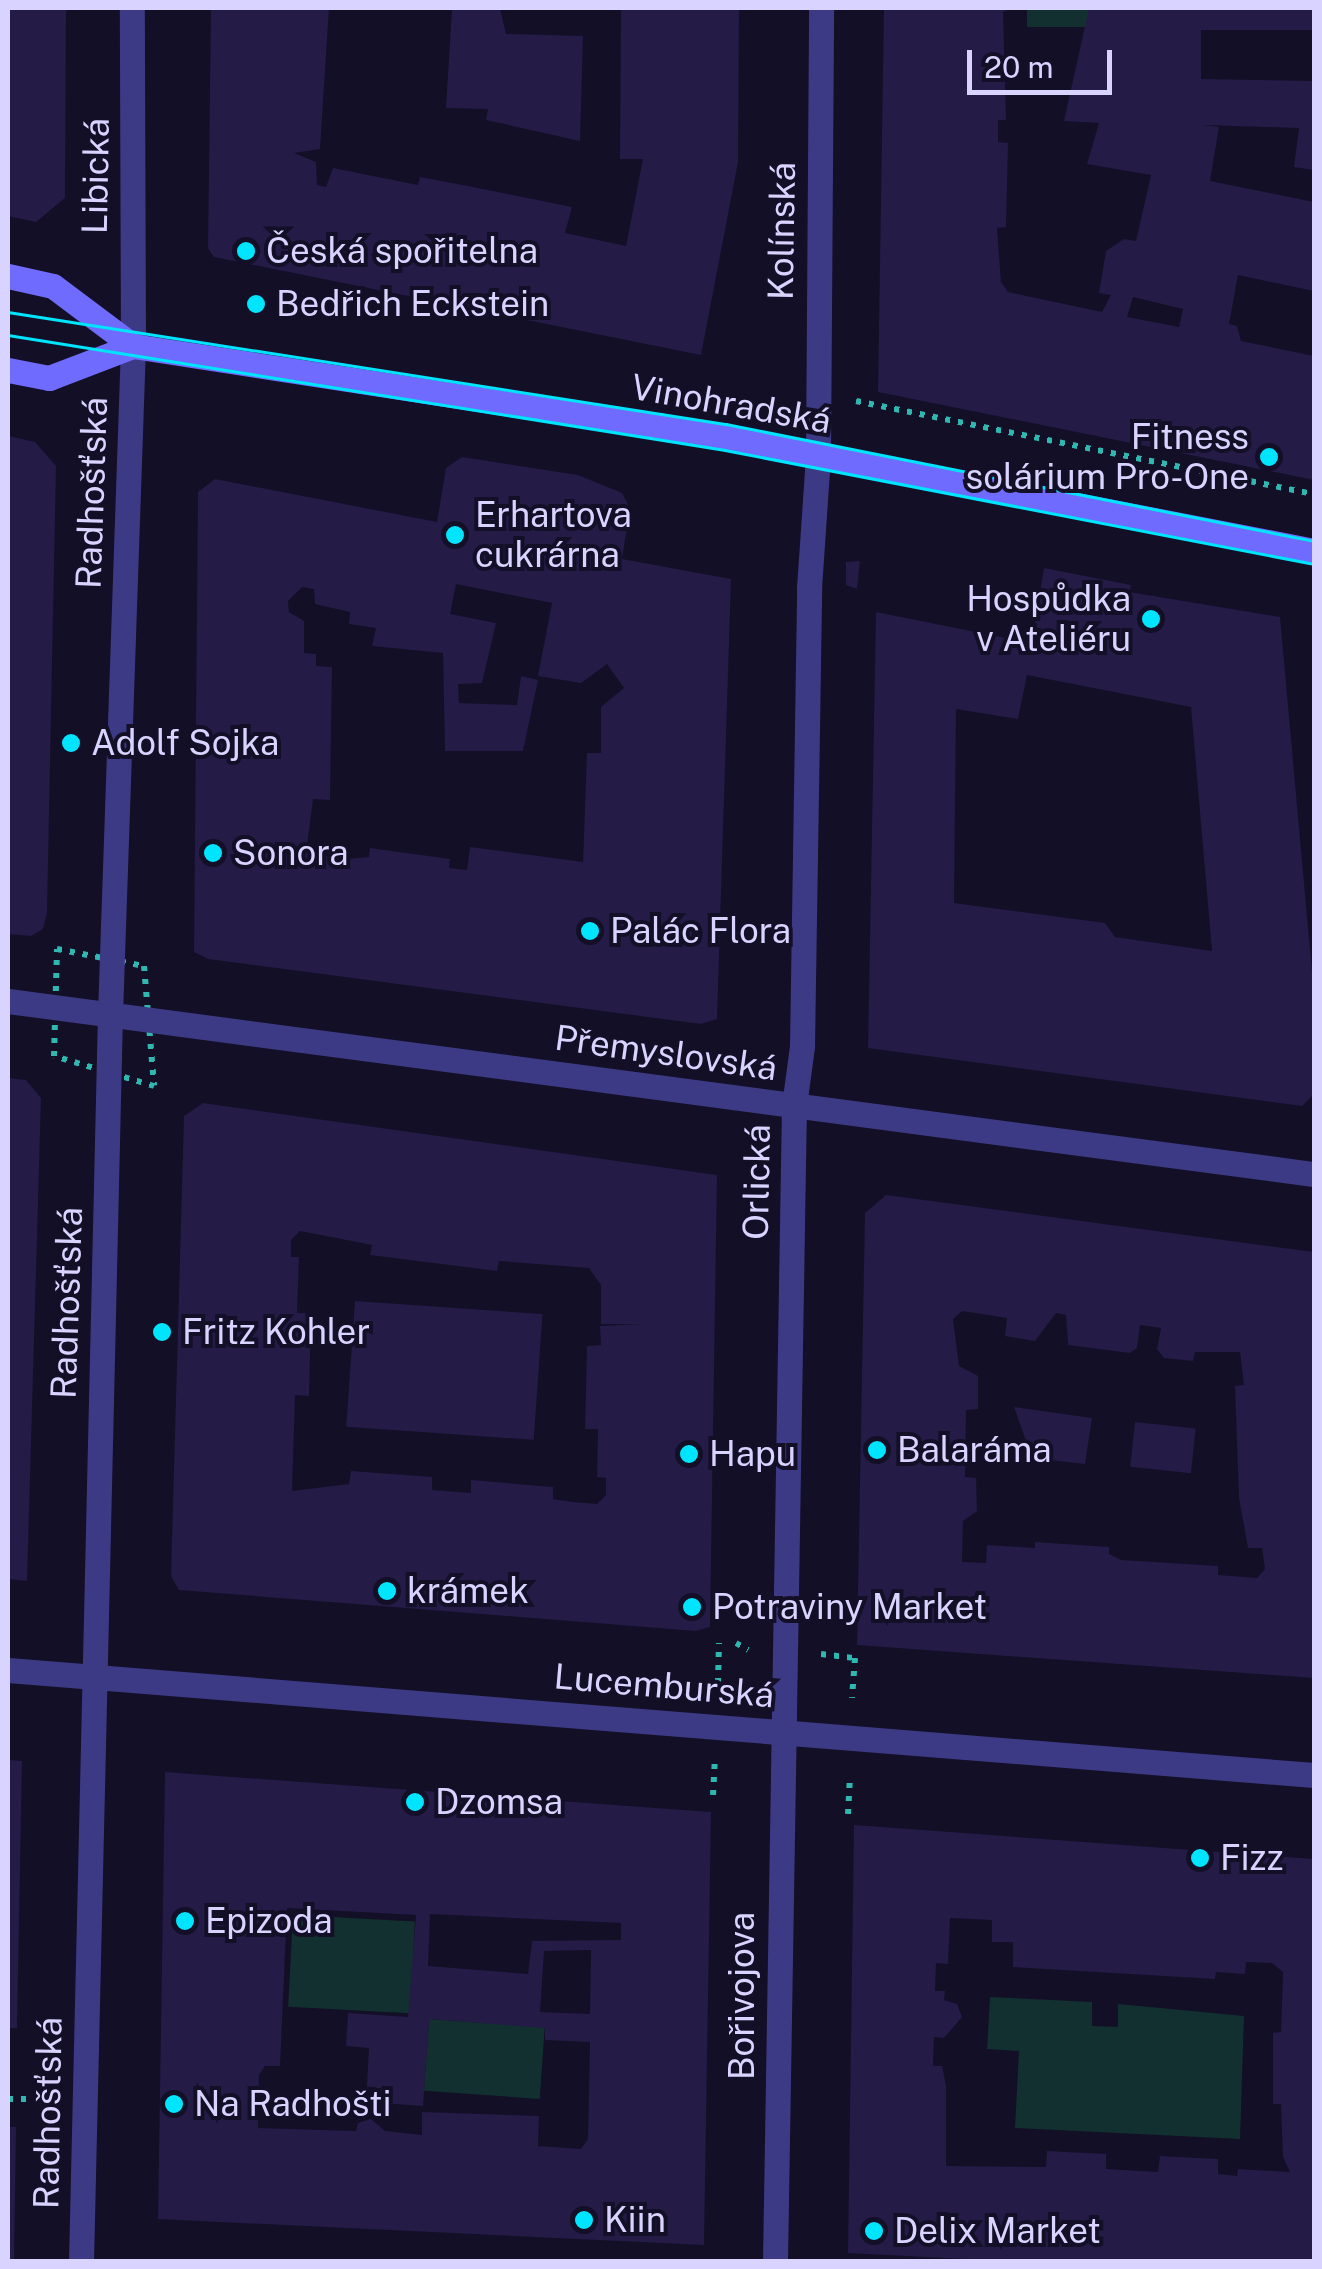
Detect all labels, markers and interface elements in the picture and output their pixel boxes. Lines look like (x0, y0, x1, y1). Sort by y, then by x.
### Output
scale bar (972, 30, 1117, 92)
text: 20 m (984, 49, 1053, 85)
street label: Libická (74, 118, 118, 234)
street label: Kolínská (760, 162, 804, 300)
place label: Česká spořitelna (266, 230, 538, 272)
marker: Česká spořitelna (235, 240, 257, 262)
place label: Bedřich Eckstein (276, 283, 549, 325)
marker: Bedřich Eckstein (245, 293, 267, 315)
street label: Vinohradská (628, 366, 834, 442)
street label: Radhošťská (68, 396, 116, 590)
place label: Fitness solárium Pro-One (966, 416, 1249, 498)
marker: Fitness solárium Pro-One (1258, 446, 1280, 468)
place label: Erhartova cukrárna (475, 494, 632, 576)
marker: Erhartova cukrárna (444, 524, 466, 546)
place label: Hospůdka v Ateliéru (966, 578, 1131, 660)
marker: Hospůdka v Ateliéru (1140, 608, 1162, 630)
place label: Adolf Sojka (91, 722, 279, 764)
marker: Adolf Sojka (60, 732, 82, 754)
place label: Sonora (233, 832, 349, 874)
marker: Sonora (202, 842, 224, 864)
place label: Palác Flora (610, 910, 791, 952)
marker: Palác Flora (579, 920, 601, 942)
street label: Přemyslovská (552, 1017, 780, 1089)
street label: Orlická (735, 1124, 779, 1240)
street label: Radhošťská (43, 1206, 91, 1400)
place label: Fritz Kohler (182, 1311, 370, 1353)
marker: Fritz Kohler (151, 1321, 173, 1343)
place label: Balaráma (897, 1429, 1052, 1471)
place label: Hapu (709, 1433, 796, 1475)
marker: Balaráma (866, 1439, 888, 1461)
marker: Hapu (678, 1443, 700, 1465)
place label: krámek (407, 1570, 529, 1612)
marker: krámek (376, 1580, 398, 1602)
place label: Potraviny Market (712, 1586, 987, 1628)
marker: Potraviny Market (681, 1596, 703, 1618)
street label: Lucemburská (552, 1655, 776, 1717)
place label: Dzomsa (435, 1781, 563, 1823)
marker: Dzomsa (404, 1791, 426, 1813)
place label: Fizz (1220, 1837, 1283, 1879)
marker: Fizz (1189, 1847, 1211, 1869)
place label: Epizoda (205, 1900, 332, 1942)
marker: Epizoda (174, 1910, 196, 1932)
street label: Bořivojova (721, 1912, 763, 2080)
street label: Radhošťská (25, 2017, 71, 2209)
place label: Na Radhošti (194, 2083, 391, 2125)
marker: Na Radhošti (163, 2093, 185, 2115)
place label: Kiin (604, 2199, 666, 2241)
marker: Kiin (573, 2209, 595, 2231)
place label: Delix Market (894, 2210, 1101, 2252)
marker: Delix Market (863, 2220, 885, 2242)

